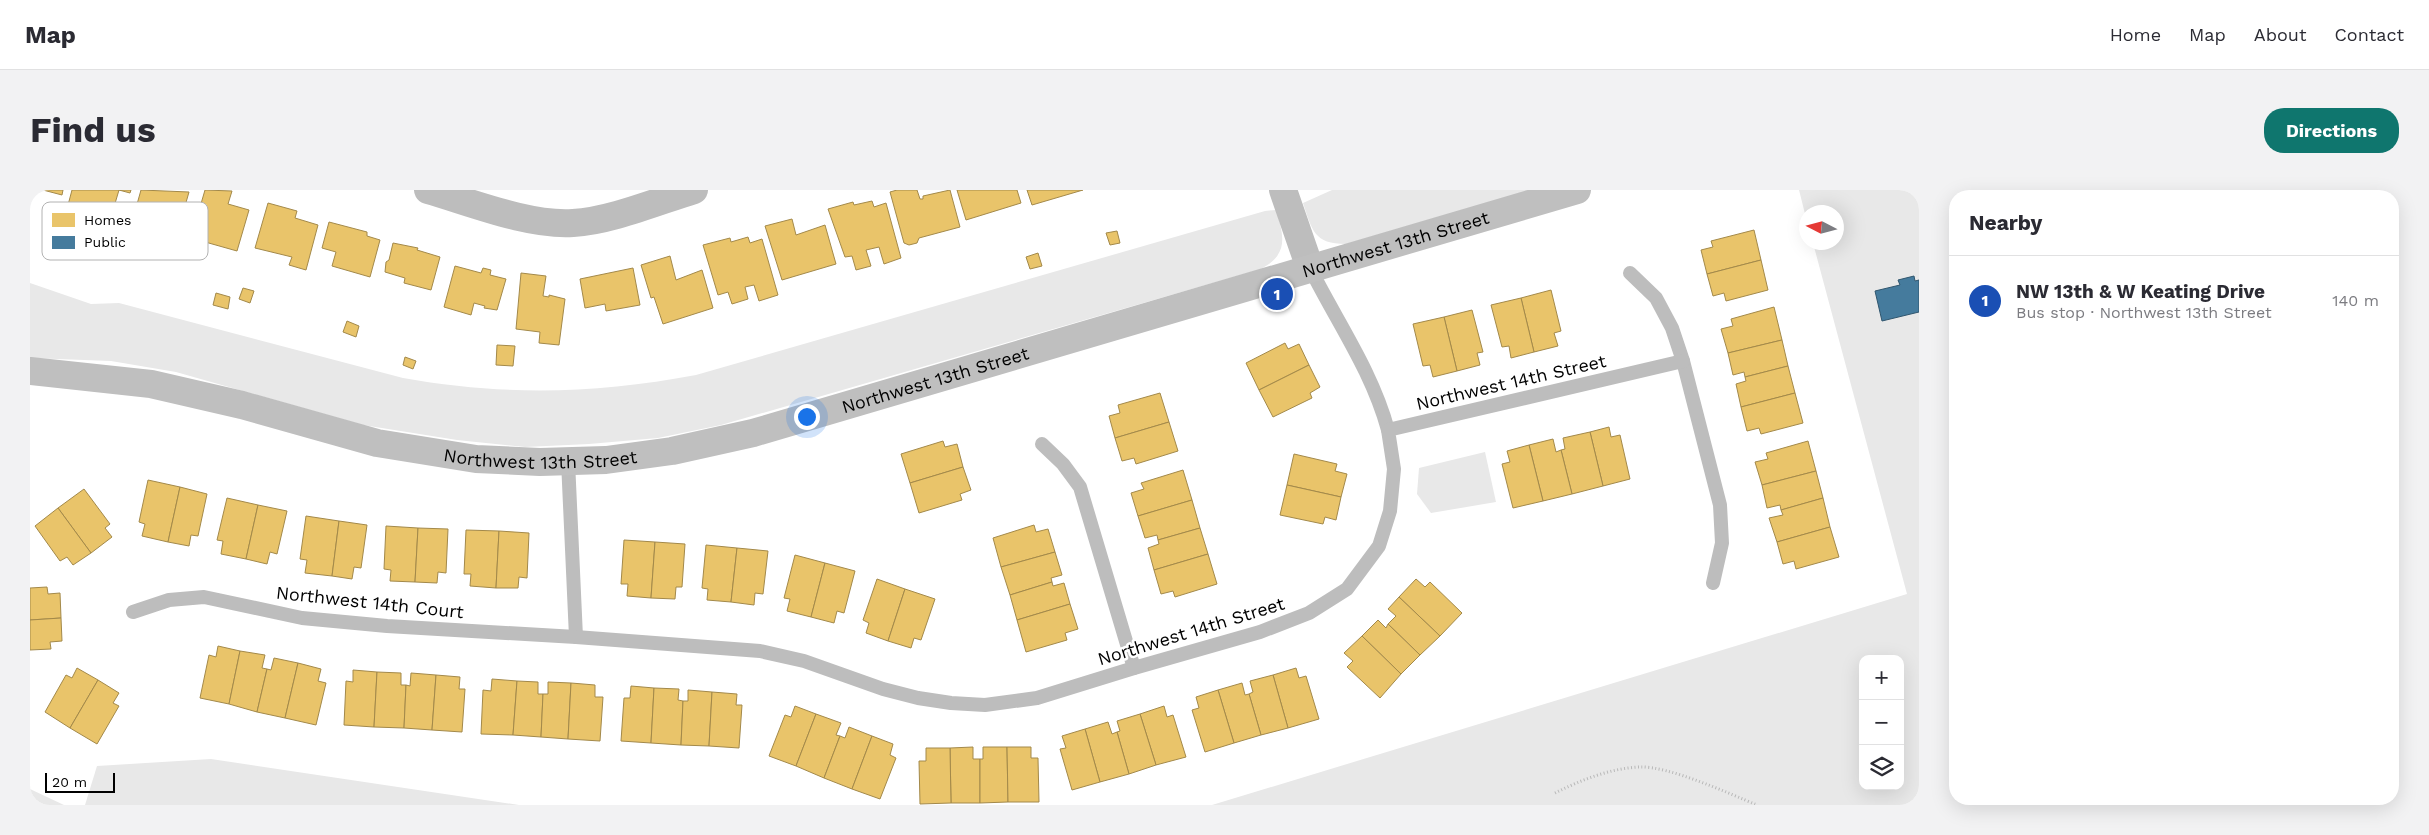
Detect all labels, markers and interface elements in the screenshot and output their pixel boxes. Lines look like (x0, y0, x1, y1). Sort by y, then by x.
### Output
text: Map (25, 21, 76, 49)
text: Home (2110, 24, 2161, 45)
text: Map (2189, 24, 2226, 45)
text: About (2254, 24, 2306, 45)
text: Contact (2334, 24, 2404, 45)
button: Directions (2264, 108, 2399, 153)
text: Find us (30, 109, 156, 151)
legend (42, 202, 208, 260)
north arrow (1799, 205, 1844, 250)
street label: Northwest 13th Street (1299, 206, 1492, 281)
text: Nearby (1969, 210, 2042, 235)
text: Homes (84, 212, 131, 228)
text: Public (84, 234, 126, 250)
pin: 1 (1261, 275, 1293, 313)
text: NW 13th & W Keating Drive (2016, 280, 2265, 303)
text: 1 (1982, 291, 1988, 310)
text: 140 m (2332, 291, 2379, 310)
text: Bus stop · Northwest 13th Street (2016, 303, 2272, 322)
street label: Northwest 13th Street (839, 342, 1031, 417)
street label: Northwest 14th Street (1414, 350, 1608, 414)
your location (794, 404, 820, 430)
street label: Northwest 13th Street (442, 443, 639, 473)
street label: Northwest 14th Court (275, 582, 465, 622)
street label: Northwest 14th Street (1095, 592, 1287, 669)
map controls (1859, 655, 1904, 790)
button: + (1859, 655, 1904, 700)
button: − (1859, 700, 1904, 745)
button: layers (1859, 745, 1904, 790)
scale bar (45, 770, 115, 793)
text: 20 m (52, 774, 87, 790)

